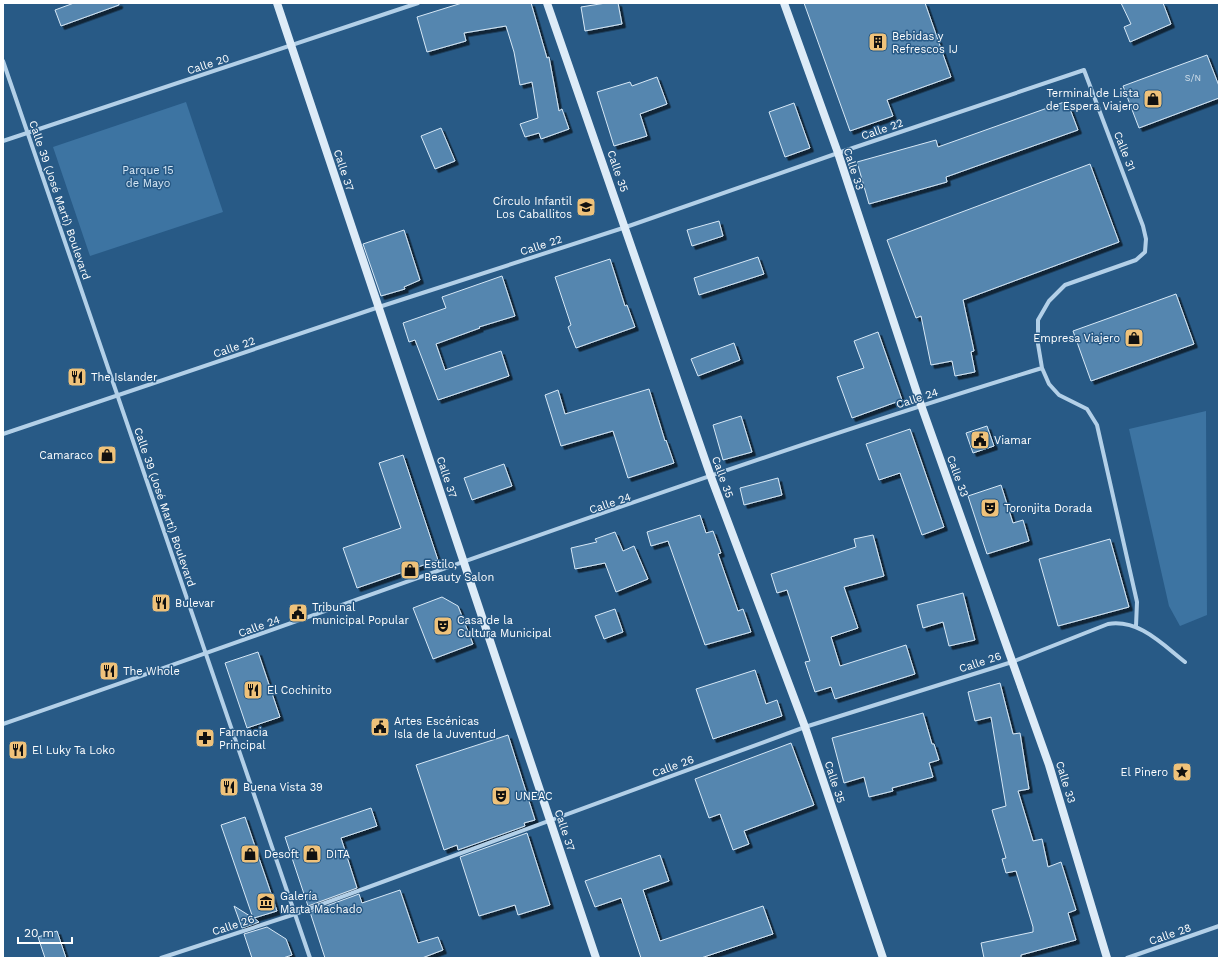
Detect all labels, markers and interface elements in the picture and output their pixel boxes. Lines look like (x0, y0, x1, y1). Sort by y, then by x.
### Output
place label: Bebidas y Refrescos IJ (892, 30, 958, 56)
building icon: Bebidas y Refrescos IJ (867, 31, 889, 53)
street label: Calle 20 (185, 51, 231, 77)
house number: S/N (1185, 73, 1201, 83)
place label: Terminal de Lista de Espera Viajero (1046, 87, 1139, 113)
shop icon: Terminal de Lista de Espera Viajero (1142, 88, 1164, 110)
street label: Calle 22 (860, 116, 905, 143)
street label: Calle 39 (José Martí) Boulevard (26, 119, 93, 282)
street label: Calle 31 (1111, 130, 1138, 173)
street label: Calle 33 (841, 146, 866, 192)
street label: Calle 37 (331, 148, 356, 192)
street label: Calle 35 (604, 149, 631, 194)
park label: Parque 15 de Mayo (122, 164, 174, 190)
place label: Círculo Infantil Los Caballitos (493, 195, 573, 221)
school or university icon: Círculo Infantil Los Caballitos (575, 196, 597, 218)
street label: Calle 22 (518, 233, 564, 258)
shop icon: Empresa Viajero (1123, 327, 1145, 349)
place label: Empresa Viajero (1033, 332, 1120, 345)
street label: Calle 22 (212, 334, 257, 361)
restaurant icon: The Islander (66, 366, 88, 388)
place label: The Islander (91, 371, 158, 384)
street label: Calle 24 (895, 386, 940, 411)
street label: Calle 39 (José Martí) Boulevard (131, 426, 198, 589)
public building icon: Viamar (969, 429, 991, 451)
place label: Viamar (994, 434, 1032, 447)
shop icon: Camaraco (96, 444, 118, 466)
place label: Camaraco (39, 449, 93, 462)
street label: Calle 33 (944, 454, 971, 499)
street label: Calle 37 (434, 455, 459, 499)
street label: Calle 35 (709, 455, 736, 500)
street label: Calle 24 (588, 490, 633, 517)
theatre icon: Toronjita Dorada (979, 497, 1001, 519)
place label: Toronjita Dorada (1004, 502, 1092, 515)
place label: Estilo, Beauty Salon (424, 558, 494, 584)
shop icon: Estilo, Beauty Salon (399, 559, 421, 581)
restaurant icon: Bulevar (150, 592, 172, 614)
place label: Bulevar (175, 597, 215, 610)
place label: Tribunal municipal Popular (312, 601, 409, 627)
public building icon: Tribunal municipal Popular (287, 602, 309, 624)
street label: Calle 24 (237, 613, 282, 640)
place label: Casa de la Cultura Municipal (457, 614, 552, 640)
theatre icon: Casa de la Cultura Municipal (432, 615, 454, 637)
street label: Calle 26 (957, 649, 1003, 675)
restaurant icon: The Whole (98, 660, 120, 682)
place label: The Whole (123, 665, 180, 678)
restaurant icon: El Cochinito (242, 679, 264, 701)
place label: El Cochinito (267, 684, 332, 697)
place label: Artes Escénicas Isla de la Juventud (394, 715, 496, 741)
public building icon: Artes Escénicas Isla de la Juventud (369, 716, 391, 738)
place label: Farmacia Principal (219, 726, 268, 752)
pharmacy icon: Farmacia Principal (194, 727, 216, 749)
restaurant icon: El Luky Ta Loko (7, 739, 29, 761)
place label: El Luky Ta Loko (32, 744, 115, 757)
street label: Calle 26 (650, 753, 696, 780)
street label: Calle 35 (822, 759, 847, 805)
street label: Calle 33 (1053, 759, 1078, 805)
place icon: El Pinero (1171, 761, 1193, 783)
place label: El Pinero (1121, 766, 1168, 779)
restaurant icon: Buena Vista 39 (218, 776, 240, 798)
place label: Buena Vista 39 (243, 781, 323, 794)
theatre icon: UNEAC (490, 785, 512, 807)
place label: UNEAC (515, 790, 553, 803)
street label: Calle 37 (552, 808, 577, 852)
shop icon: Desoft (239, 843, 261, 865)
shop icon: DITA (301, 843, 323, 865)
place label: Desoft (264, 848, 299, 861)
place label: DITA (326, 848, 350, 861)
place label: Galería Marta Machado (280, 890, 362, 916)
museum icon: Galería Marta Machado (255, 891, 277, 913)
street label: Calle 26 (210, 912, 256, 938)
scale bar (18, 919, 72, 945)
street label: Calle 28 (1147, 921, 1193, 948)
text: 20 m (24, 926, 54, 940)

